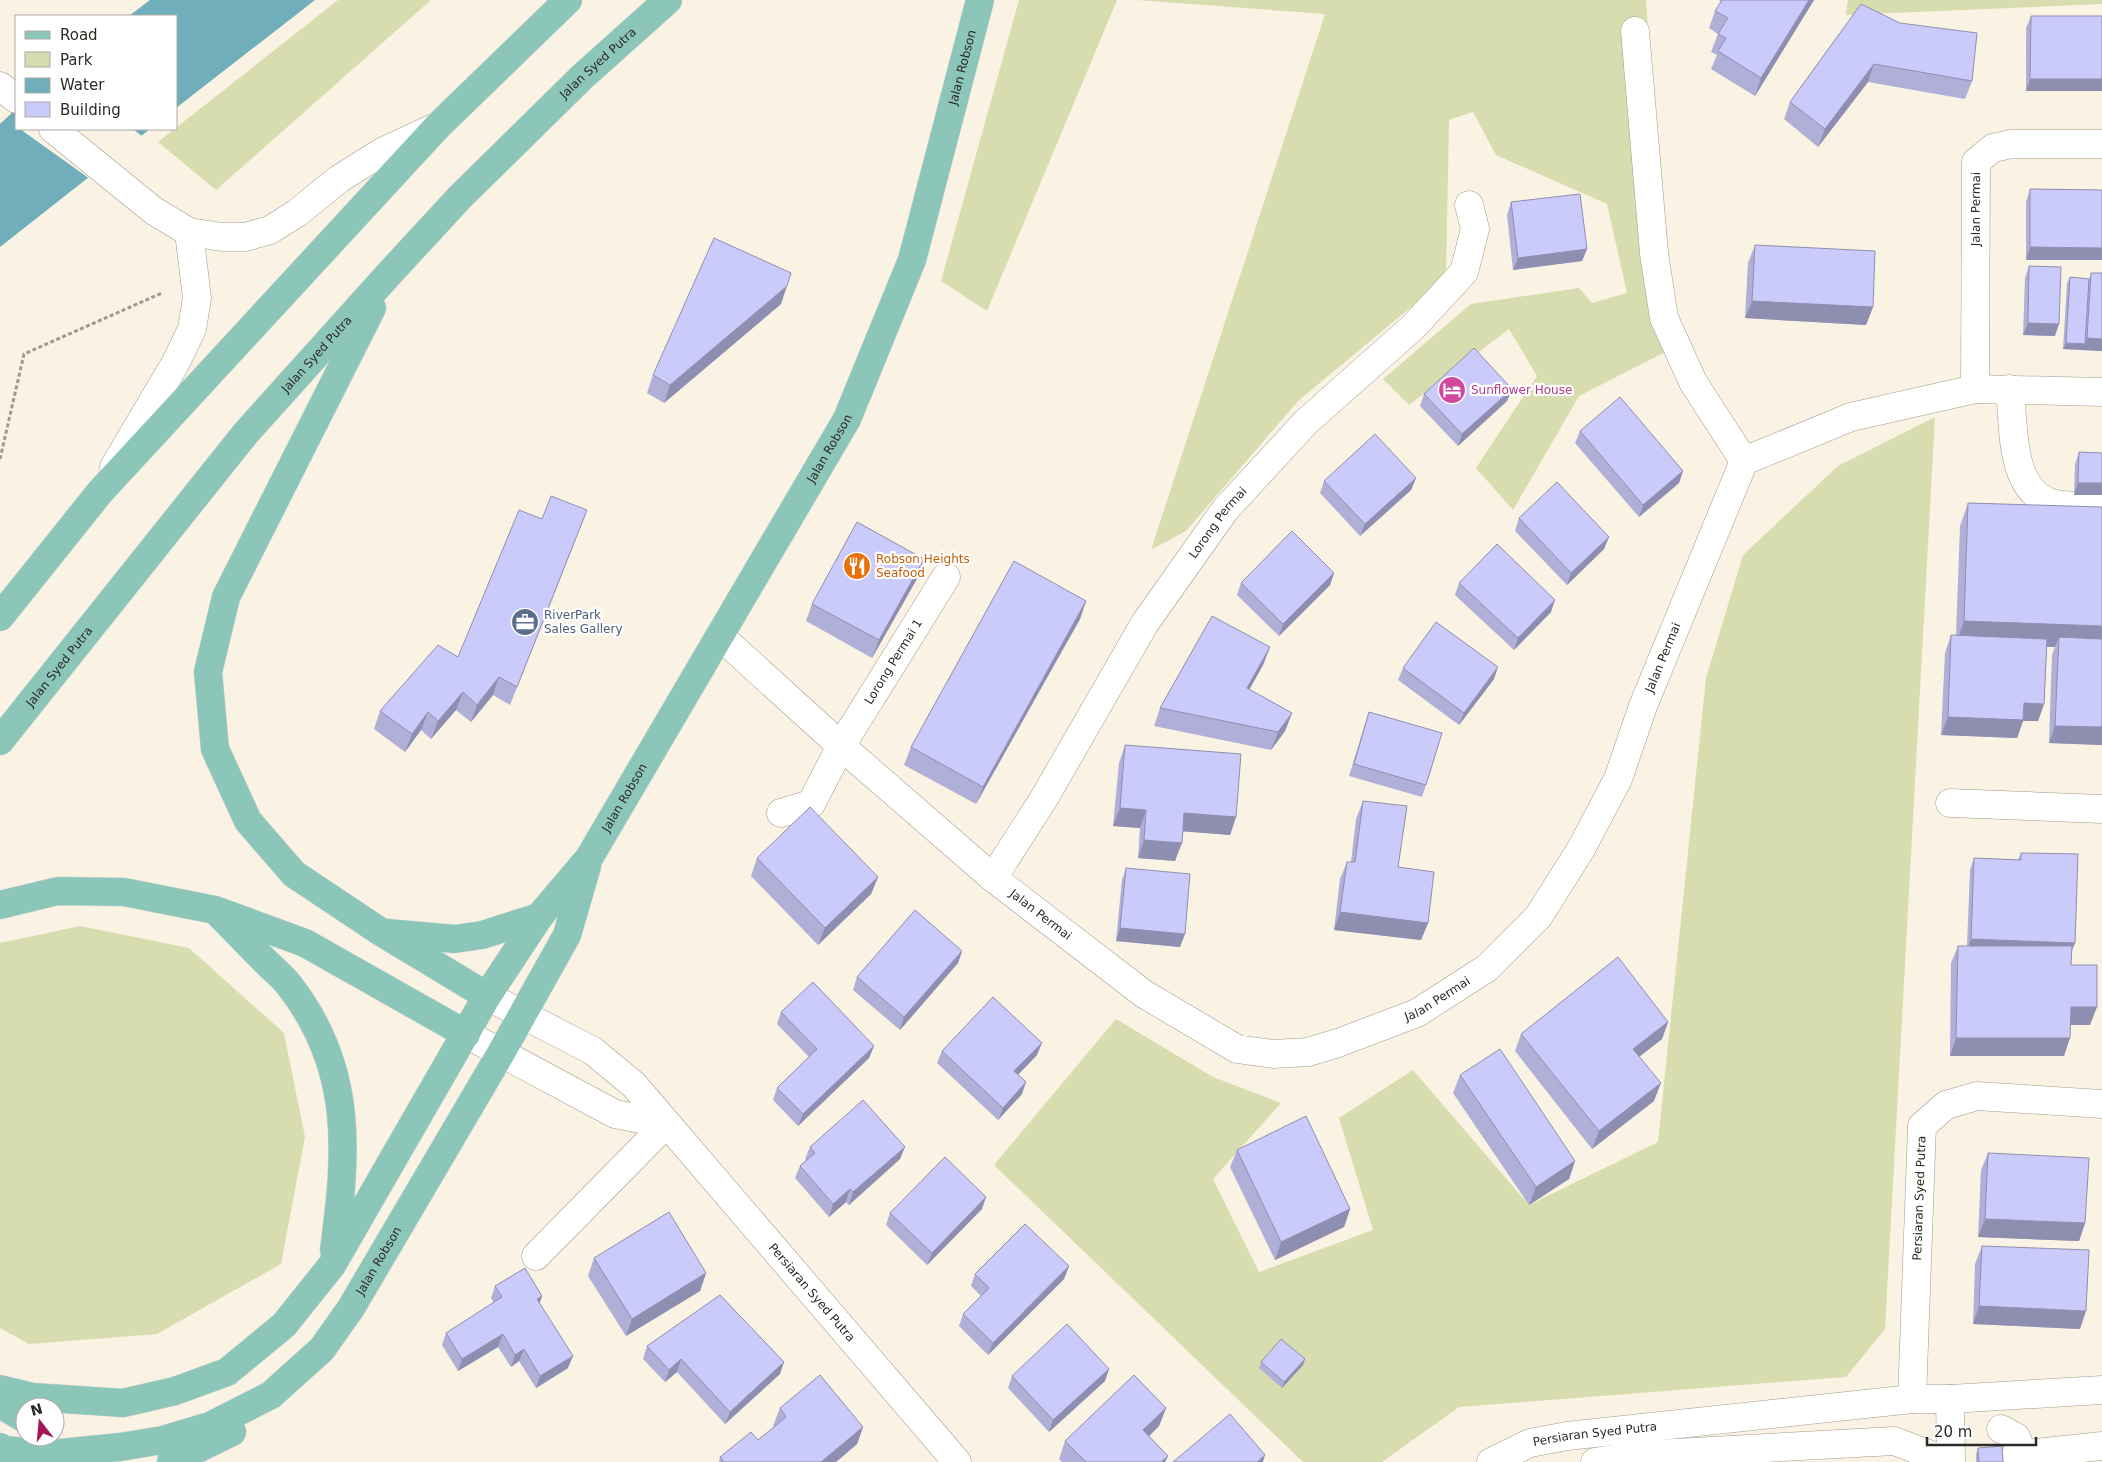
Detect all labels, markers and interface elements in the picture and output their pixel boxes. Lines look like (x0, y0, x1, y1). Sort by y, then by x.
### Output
legend (15, 15, 178, 130)
street label: Jalan Syed Putra (556, 25, 639, 102)
text: Road (60, 26, 98, 44)
street label: Jalan Robson (946, 28, 979, 107)
text: Park (60, 51, 93, 69)
text: Water (60, 76, 105, 94)
text: Building (60, 101, 121, 119)
street label: Jalan Permai (1969, 172, 1983, 247)
street label: Jalan Syed Putra (278, 313, 355, 396)
hotel icon: Sunflower House (1437, 375, 1467, 405)
place label: Sunflower House (1471, 383, 1572, 397)
street label: Jalan Robson (804, 412, 855, 486)
street label: Lorong Permai (1186, 484, 1250, 561)
restaurant icon: Robson Heights Seafood (842, 551, 872, 581)
place label: Robson Heights Seafood (876, 552, 970, 580)
office icon: RiverPark Sales Gallery (510, 607, 540, 637)
place label: RiverPark Sales Gallery (544, 608, 623, 636)
street label: Lorong Permai 1 (862, 616, 925, 707)
street label: Jalan Permai (1642, 621, 1684, 696)
street label: Jalan Syed Putra (23, 624, 95, 710)
street label: Jalan Robson (598, 761, 650, 835)
street label: Jalan Permai (1006, 886, 1074, 943)
street label: Jalan Permai (1402, 974, 1473, 1024)
street label: Persiaran Syed Putra (1910, 1135, 1929, 1261)
street label: Jalan Robson (353, 1224, 404, 1298)
street label: Persiaran Syed Putra (766, 1241, 858, 1345)
north arrow (15, 1397, 65, 1447)
text: N (29, 1400, 44, 1419)
scale bar (1927, 1414, 2036, 1446)
street label: Persiaran Syed Putra (1532, 1419, 1658, 1449)
text: 20 m (1934, 1423, 1972, 1441)

